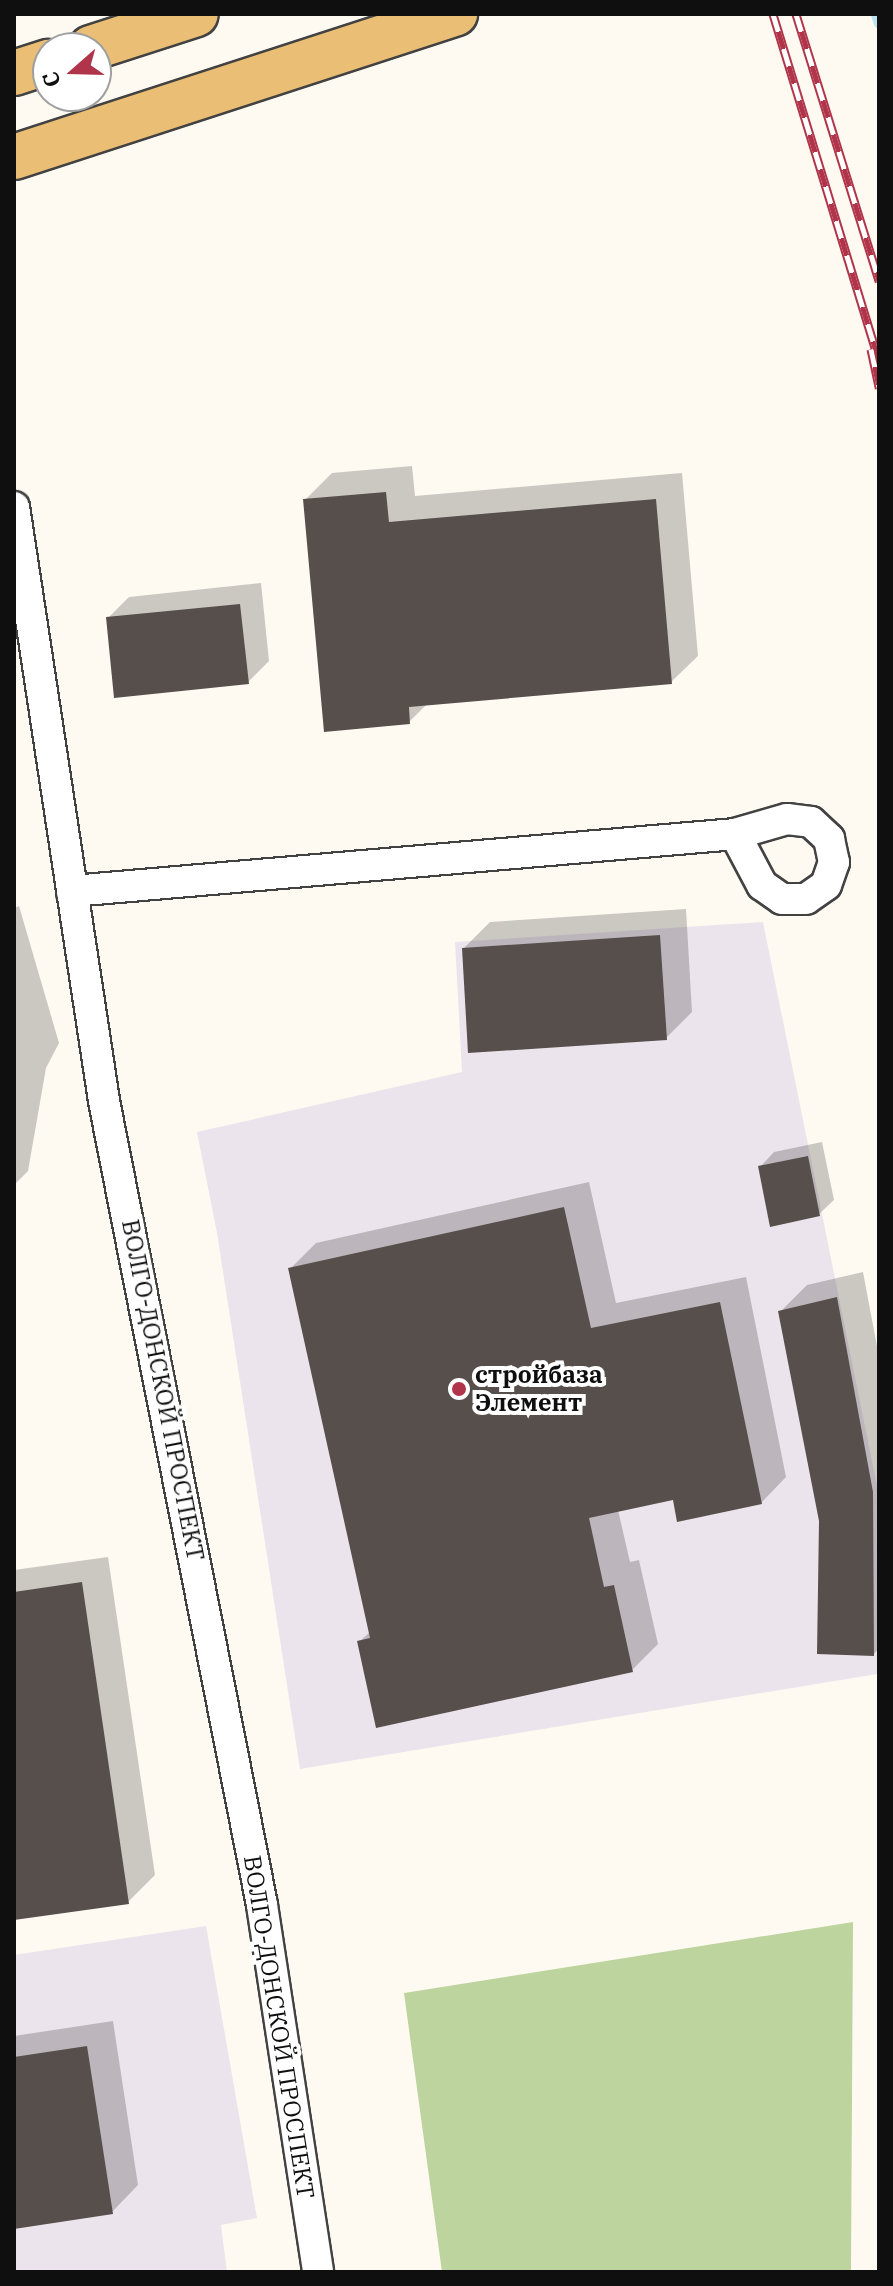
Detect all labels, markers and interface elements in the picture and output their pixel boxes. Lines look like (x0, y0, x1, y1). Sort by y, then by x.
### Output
north arrow (32, 32, 112, 112)
text: С (35, 68, 67, 92)
street label: ВОЛГО-ДОНСКОЙ ПРОСПЕКТ (116, 1217, 210, 1563)
place label: стройбаза Элемент (475, 1361, 603, 1417)
marker: стройбаза Элемент (450, 1380, 468, 1398)
street label: ВОЛГО-ДОНСКОЙ ПРОСПЕКТ (238, 1853, 320, 2201)

